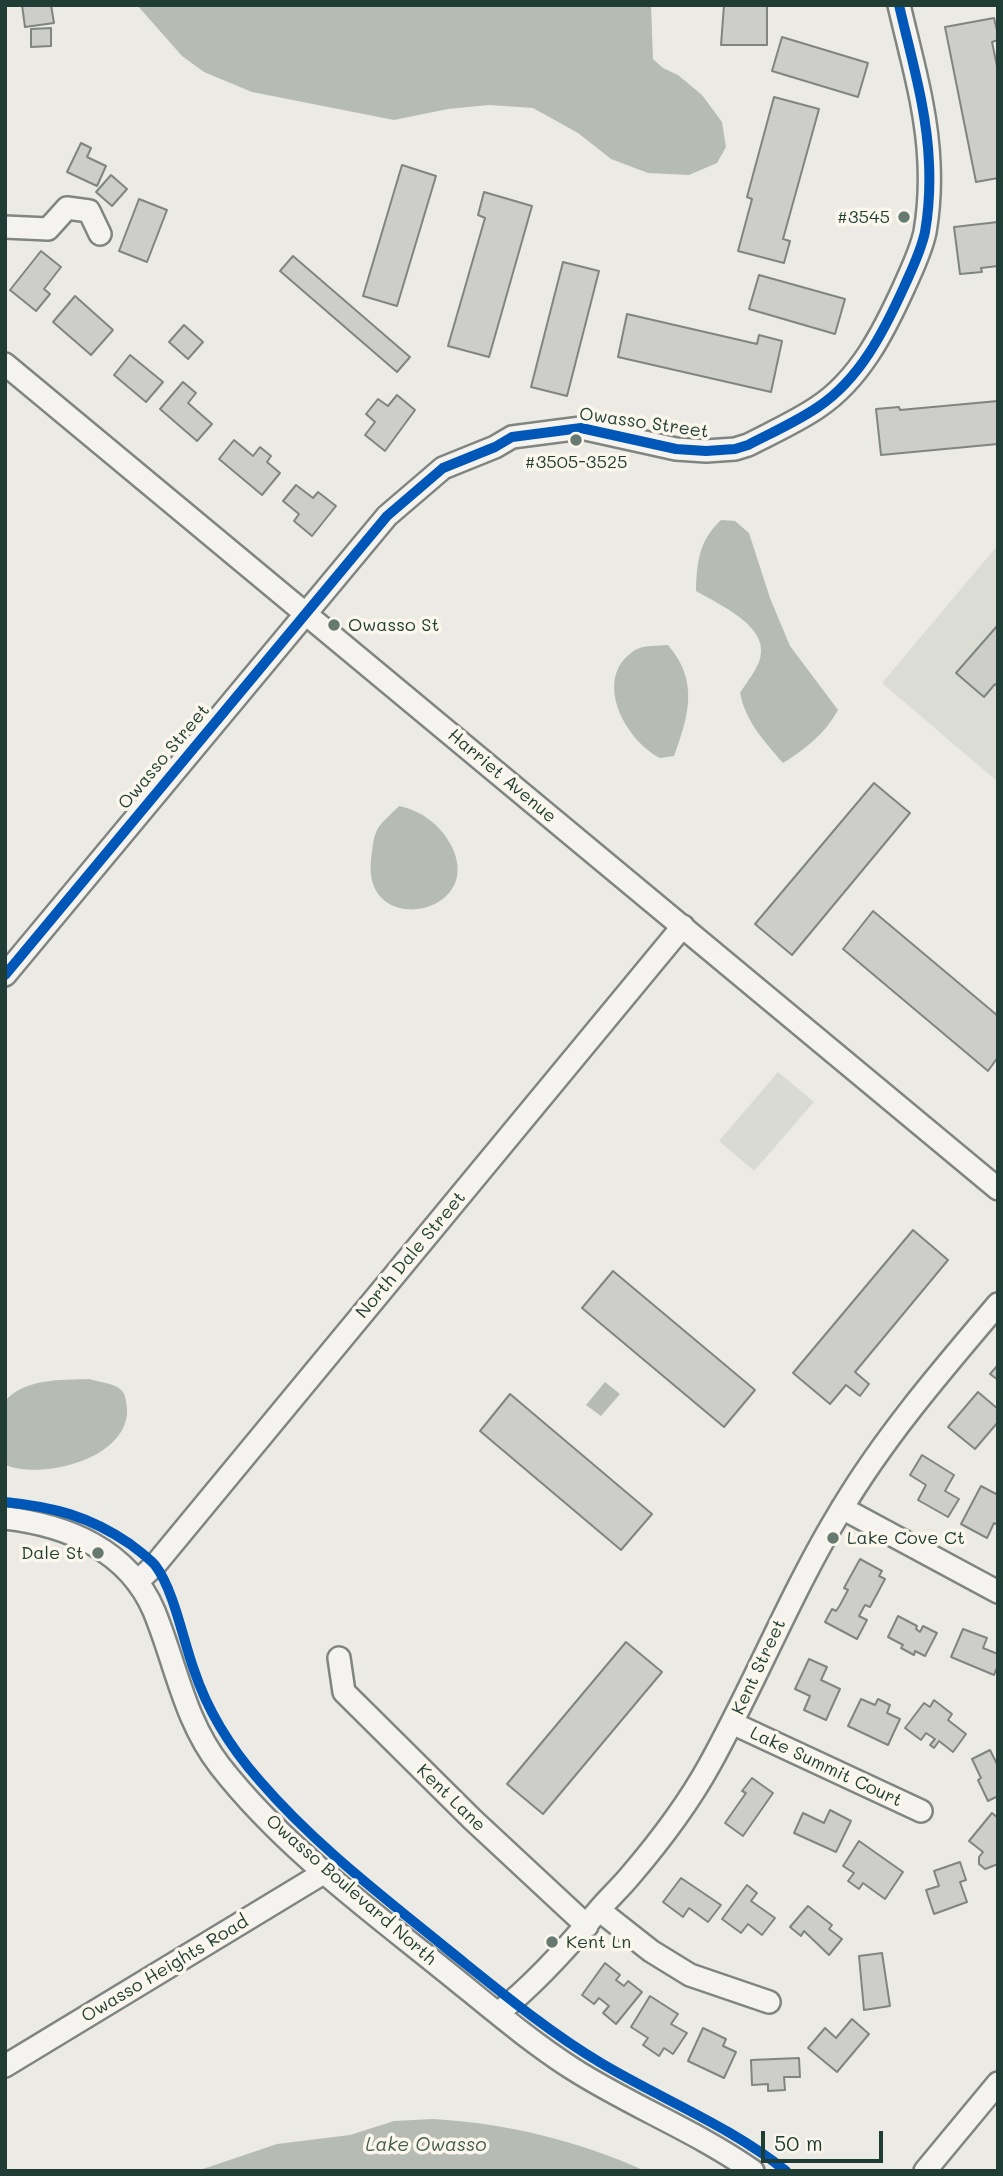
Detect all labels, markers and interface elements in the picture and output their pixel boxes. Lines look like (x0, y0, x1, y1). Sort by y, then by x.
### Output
place label: #3545 (837, 206, 890, 228)
marker: #3545 (896, 209, 912, 225)
street label: Owasso Street (578, 403, 710, 443)
marker: #3505-3525 (568, 432, 584, 448)
place label: #3505-3525 (525, 451, 627, 473)
place label: Owasso St (348, 614, 439, 636)
marker: Owasso St (326, 617, 342, 633)
street label: Owasso Street (114, 700, 214, 814)
street label: Harriet Avenue (443, 724, 561, 828)
street label: North Dale Street (352, 1187, 470, 1323)
place label: Lake Cove Ct (847, 1527, 965, 1549)
marker: Lake Cove Ct (825, 1530, 841, 1546)
place label: Dale St (21, 1542, 84, 1564)
marker: Dale St (90, 1545, 106, 1561)
street label: Kent Street (727, 1616, 791, 1718)
street label: Lake Summit Court (747, 1722, 905, 1812)
street label: Kent Lane (412, 1760, 490, 1836)
street label: Owasso Boulevard North (261, 1810, 441, 1970)
street label: Owasso Heights Road (78, 1911, 252, 2027)
place label: Kent Ln (566, 1931, 631, 1953)
marker: Kent Ln (544, 1934, 560, 1950)
scale bar (765, 2116, 888, 2160)
text: 50 m (774, 2129, 823, 2156)
water label: Lake Owasso (365, 2134, 487, 2156)

